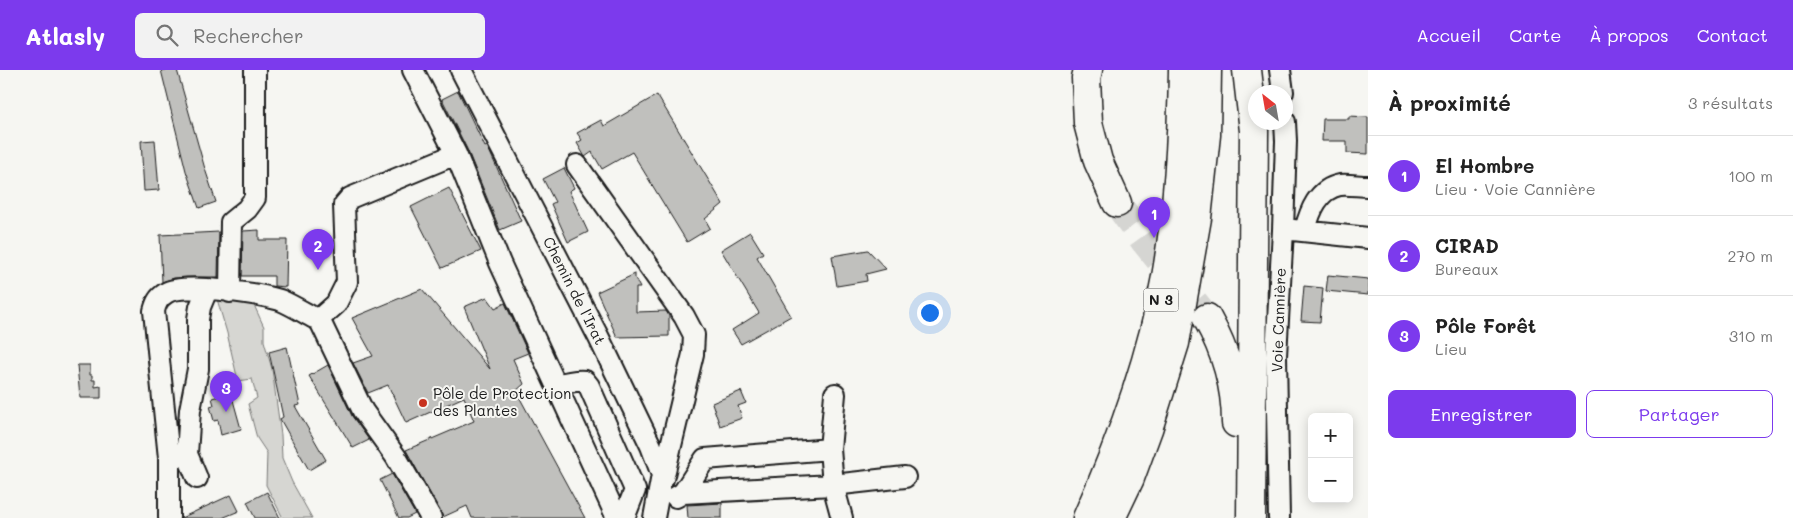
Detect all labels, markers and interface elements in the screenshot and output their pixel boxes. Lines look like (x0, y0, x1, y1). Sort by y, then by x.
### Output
search box (135, 13, 485, 58)
text: Atlasly (25, 20, 105, 51)
icon: search (153, 21, 181, 49)
text: Rechercher (193, 23, 304, 48)
text: Accueil (1416, 23, 1481, 47)
text: Carte (1509, 23, 1561, 47)
text: À propos (1589, 23, 1669, 47)
text: Contact (1697, 23, 1768, 47)
north arrow (1248, 85, 1293, 130)
text: À proximité (1388, 89, 1511, 116)
text: 3 résultats (1688, 92, 1773, 113)
text: El Hombre (1435, 153, 1534, 178)
text: 1 (1400, 165, 1408, 186)
text: 100 m (1728, 165, 1773, 186)
text: Lieu · Voie Cannière (1435, 178, 1596, 199)
pin: 1 (1138, 197, 1170, 238)
pin: 2 (302, 229, 334, 270)
street label: Chemin de l'Irat (539, 233, 611, 348)
text: CIRAD (1435, 233, 1499, 258)
text: 2 (1400, 245, 1408, 266)
text: 270 m (1727, 245, 1773, 266)
text: Bureaux (1435, 258, 1499, 279)
street label: Voie Cannière (1266, 267, 1290, 373)
road number: N 3 (1144, 288, 1178, 312)
your location (917, 300, 943, 326)
text: Pôle Forêt (1435, 313, 1536, 338)
text: 3 (1399, 325, 1409, 346)
text: 310 m (1729, 325, 1773, 346)
text: Lieu (1435, 338, 1467, 359)
pin: 3 (210, 371, 242, 412)
place label: Pôle de Protection des Plantes (433, 383, 571, 420)
button: Enregistrer (1388, 390, 1576, 438)
button: Partager (1586, 390, 1773, 438)
marker: Pôle de Protection des Plantes (417, 397, 429, 409)
map controls (1308, 413, 1353, 503)
button: + (1308, 413, 1353, 458)
button: − (1308, 458, 1353, 503)

